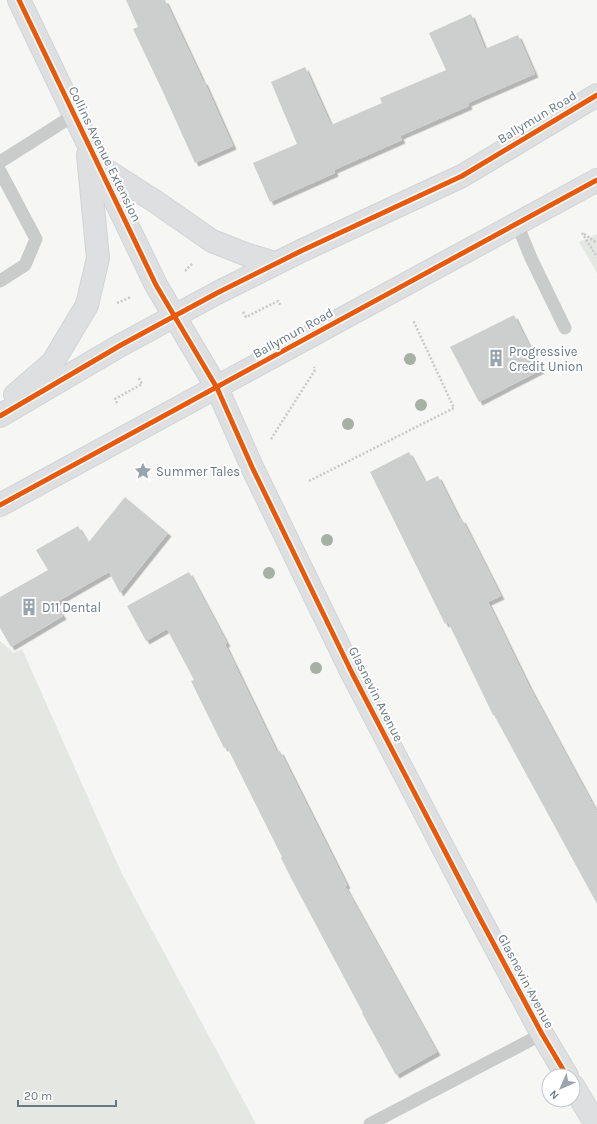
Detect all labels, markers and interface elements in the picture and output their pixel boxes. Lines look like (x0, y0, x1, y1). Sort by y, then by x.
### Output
street label: Collins Avenue Extension (66, 84, 144, 224)
street label: Ballymun Road (495, 88, 579, 146)
street label: Ballymun Road (250, 305, 336, 361)
place label: Progressive Credit Union (509, 344, 583, 374)
building icon: Progressive Credit Union (486, 348, 506, 368)
place icon: Summer Tales (133, 461, 153, 481)
place label: Summer Tales (156, 464, 240, 479)
building icon: D11 Dental (19, 597, 39, 617)
place label: D11 Dental (42, 600, 101, 615)
street label: Glasnevin Avenue (346, 644, 407, 744)
street label: Glasnevin Avenue (495, 931, 557, 1031)
north arrow (541, 1068, 581, 1108)
scale bar (18, 1082, 116, 1108)
text: N (547, 1087, 562, 1102)
text: 20 m (24, 1089, 52, 1103)

